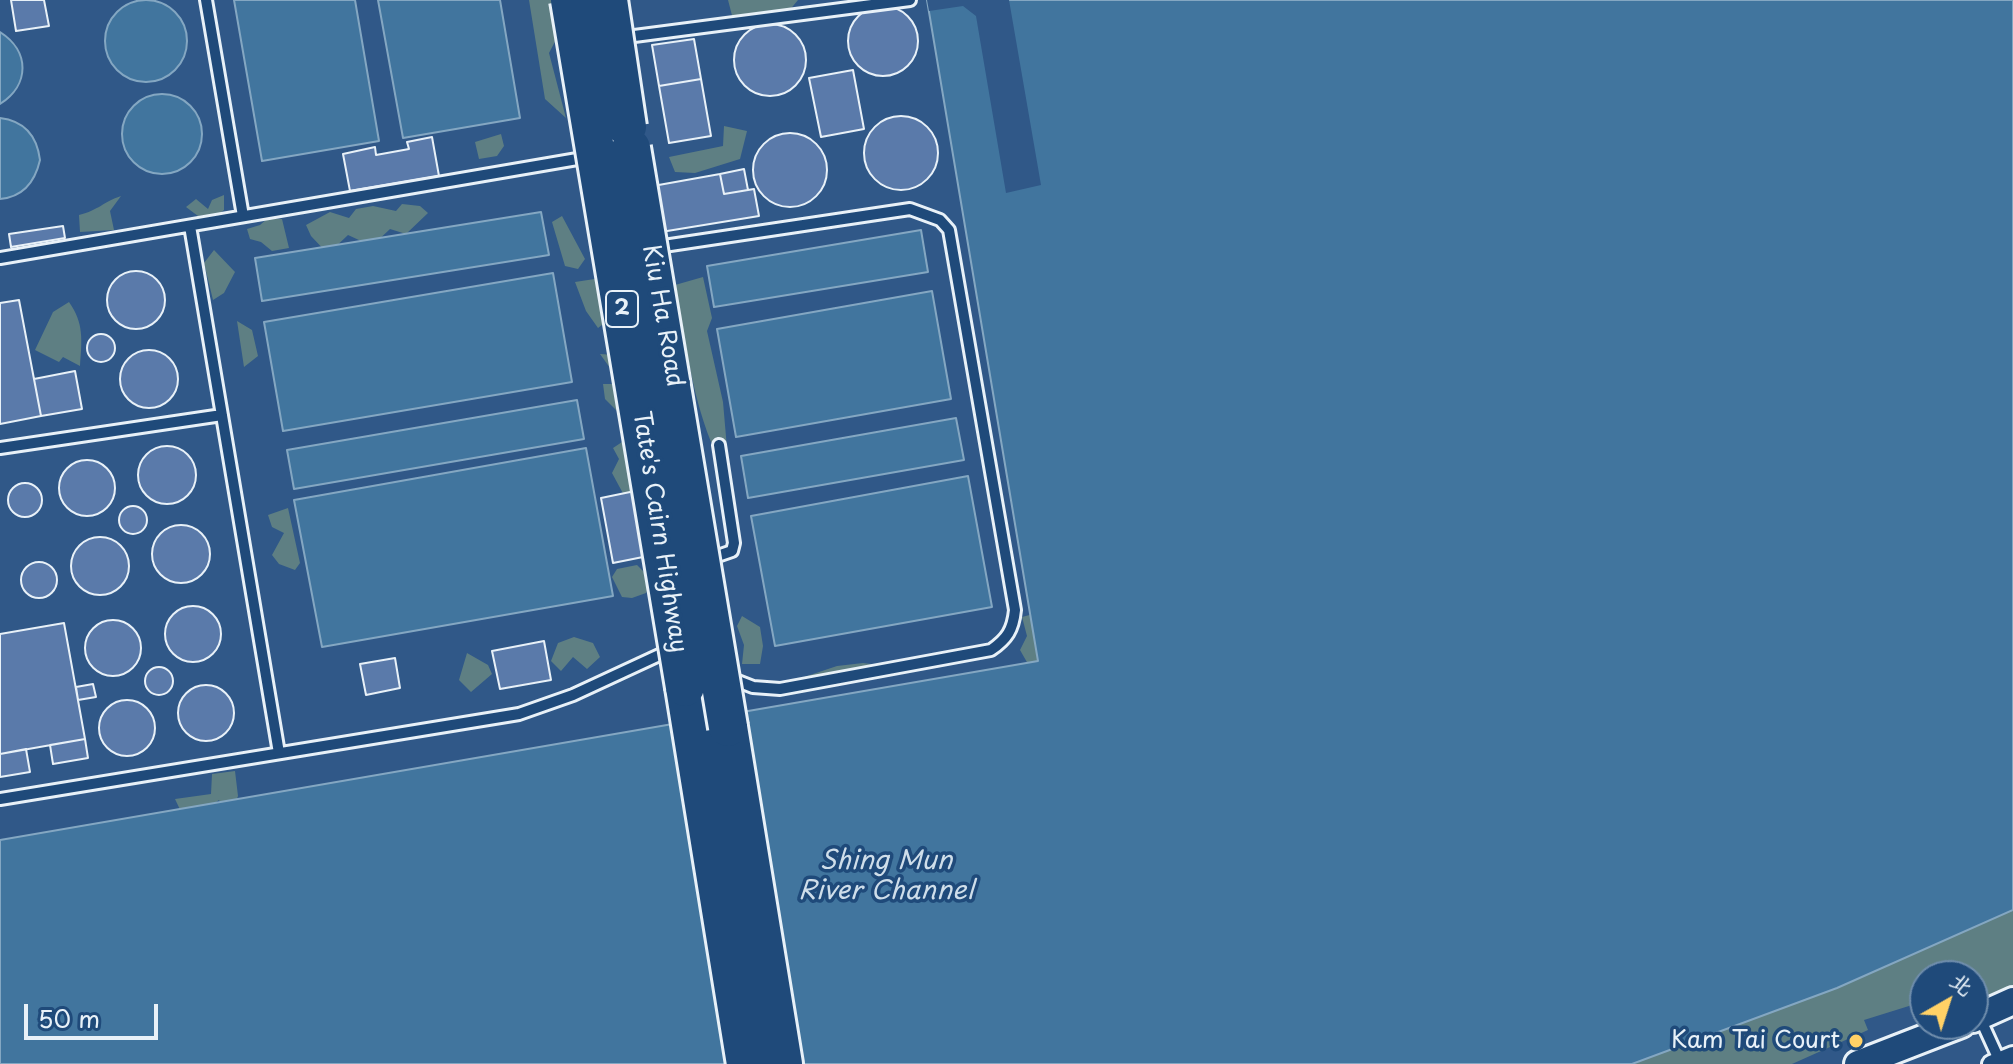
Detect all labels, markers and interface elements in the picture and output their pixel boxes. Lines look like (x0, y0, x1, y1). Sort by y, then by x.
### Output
street label: Kiu Ha Road (635, 243, 689, 389)
road number: 2 (606, 291, 638, 327)
street label: Tate's Cairn Highway (626, 409, 692, 655)
water label: Shing Mun River Channel (798, 846, 974, 908)
north arrow (1909, 960, 1989, 1040)
text: 北 (1944, 963, 1982, 1002)
scale bar (28, 988, 162, 1038)
text: 50 m (38, 1000, 100, 1036)
place label: Kam Tai Court (1671, 1027, 1840, 1055)
marker: Kam Tai Court (1847, 1032, 1865, 1050)

